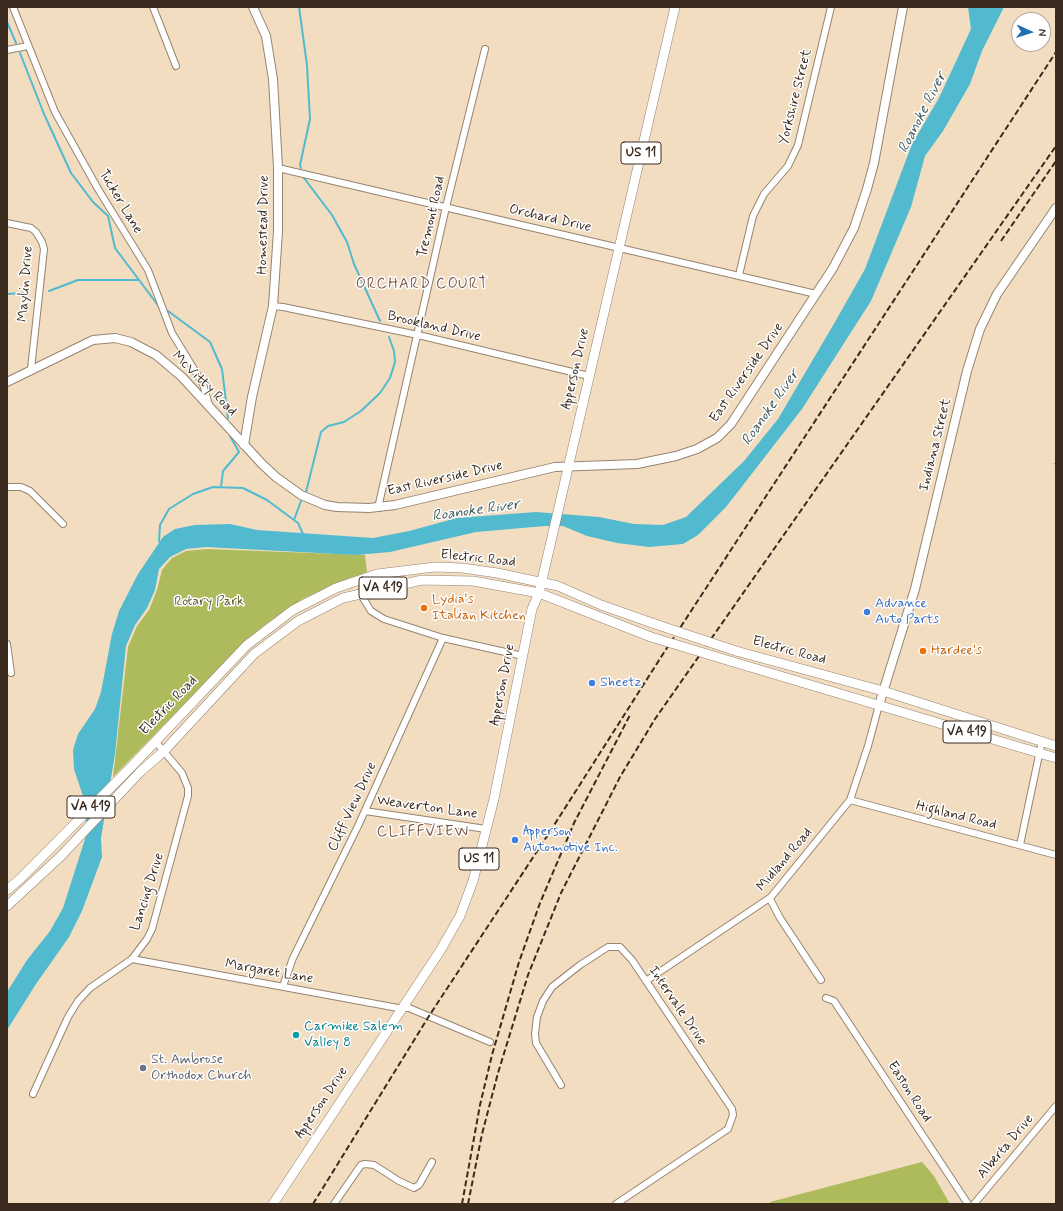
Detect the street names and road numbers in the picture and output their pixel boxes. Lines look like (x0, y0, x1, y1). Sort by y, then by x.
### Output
street label: Yorkshire Street (776, 47, 816, 147)
road number: US 11 (621, 142, 661, 164)
street label: Tucker Lane (94, 167, 146, 237)
street label: Homestead Drive (255, 175, 273, 275)
street label: Tremont Road (414, 175, 450, 259)
street label: Orchard Drive (507, 201, 593, 237)
street label: Maylin Drive (15, 245, 37, 323)
street label: Brookland Drive (386, 308, 482, 346)
street label: East Riverside Drive (706, 320, 788, 426)
street label: Apperson Drive (558, 327, 594, 411)
street label: McVitty Road (168, 348, 240, 420)
street label: Indiana Street (916, 397, 956, 493)
street label: East Riverside Drive (386, 458, 504, 500)
street label: Electric Road (439, 547, 517, 571)
road number: VA 419 (359, 577, 407, 599)
street label: Electric Road (750, 633, 828, 669)
street label: Apperson Drive (487, 643, 519, 727)
street label: Electric Road (137, 673, 201, 739)
road number: VA 419 (943, 721, 991, 743)
street label: Cliff View Drive (325, 760, 381, 854)
street label: Weaverton Lane (376, 793, 478, 823)
road number: VA 419 (67, 796, 115, 818)
street label: Highland Road (914, 798, 998, 834)
street label: Midland Road (754, 825, 816, 895)
road number: US 11 (459, 848, 499, 870)
street label: Lancing Drive (128, 851, 168, 933)
street label: Margaret Lane (224, 956, 314, 988)
street label: Intervale Drive (644, 963, 710, 1049)
street label: Easton Road (883, 1058, 935, 1126)
street label: Apperson Drive (292, 1064, 352, 1142)
street label: Alberta Drive (974, 1111, 1038, 1183)

